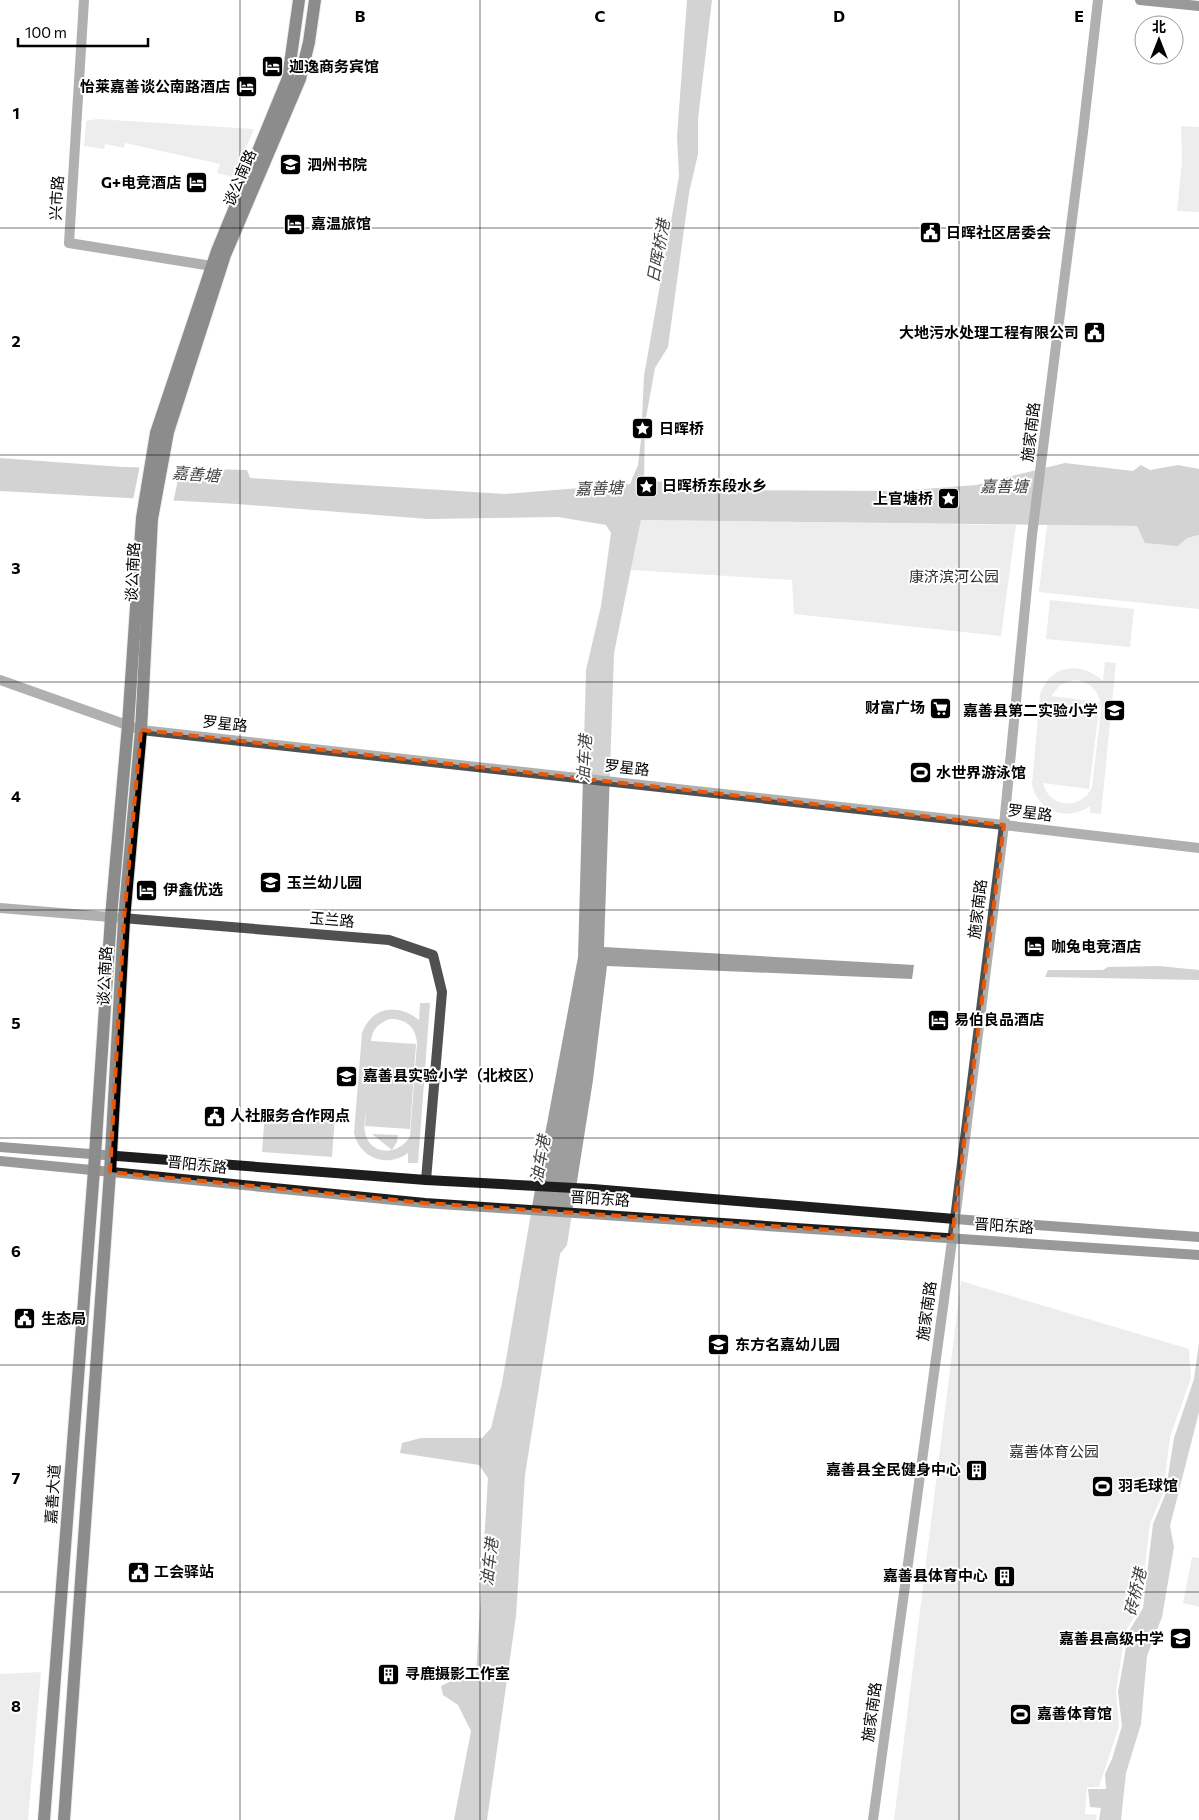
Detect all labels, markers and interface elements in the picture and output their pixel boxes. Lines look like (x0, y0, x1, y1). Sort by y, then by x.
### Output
text: B (355, 6, 366, 25)
text: C (595, 6, 606, 25)
text: D (833, 6, 845, 25)
text: E (1074, 6, 1084, 25)
scale bar (18, 15, 148, 47)
north arrow (1134, 15, 1184, 65)
text: 北 (1152, 18, 1166, 35)
text: 100 m (25, 23, 67, 41)
hotel icon: 迦逸商务宾馆 (261, 55, 285, 79)
place label: 迦逸商务宾馆 (289, 57, 379, 75)
hotel icon: 怡莱嘉善谈公南路酒店 (234, 75, 258, 99)
place label: 怡莱嘉善谈公南路酒店 (80, 77, 230, 95)
text: 1 (12, 103, 20, 122)
street label: 谈公南路 (219, 146, 259, 209)
school or university icon: 泗州书院 (279, 153, 303, 177)
place label: 泗州书院 (307, 155, 367, 173)
hotel icon: G+电竞酒店 (185, 171, 209, 195)
place label: G+电竞酒店 (101, 173, 181, 191)
street label: 兴市路 (46, 175, 66, 221)
hotel icon: 嘉温旅馆 (283, 212, 307, 236)
place label: 嘉温旅馆 (311, 214, 371, 232)
water label: 日晖桥港 (643, 216, 673, 284)
public building icon: 日晖社区居委会 (918, 221, 942, 245)
place label: 日晖社区居委会 (946, 223, 1051, 241)
public building icon: 大地污水处理工程有限公司 (1083, 321, 1107, 345)
place label: 大地污水处理工程有限公司 (899, 323, 1079, 341)
text: 2 (11, 331, 21, 350)
street label: 施家南路 (1017, 401, 1043, 463)
place icon: 日晖桥 (631, 417, 655, 441)
place label: 日晖桥 (659, 419, 704, 437)
water label: 嘉善塘 (171, 462, 224, 485)
place icon: 日晖桥东段水乡 (634, 474, 658, 498)
place label: 日晖桥东段水乡 (662, 476, 767, 494)
water label: 嘉善塘 (980, 476, 1031, 495)
water label: 嘉善塘 (575, 477, 626, 498)
place icon: 上官塘桥 (937, 487, 961, 511)
place label: 上官塘桥 (873, 489, 933, 507)
street label: 谈公南路 (121, 542, 143, 602)
text: 3 (11, 558, 21, 577)
park label: 康济滨河公园 (909, 567, 999, 585)
supermarket icon: 财富广场 (929, 696, 953, 720)
place label: 财富广场 (865, 698, 925, 716)
school or university icon: 嘉善县第二实验小学 (1102, 699, 1126, 723)
place label: 嘉善县第二实验小学 (963, 701, 1098, 719)
street label: 罗星路 (202, 712, 248, 734)
water label: 油车港 (573, 733, 594, 783)
street label: 罗星路 (604, 756, 650, 778)
sports icon: 水世界游泳馆 (908, 761, 932, 785)
place label: 水世界游泳馆 (936, 763, 1026, 781)
text: 4 (11, 786, 21, 805)
street label: 罗星路 (1007, 800, 1054, 824)
school or university icon: 玉兰幼儿园 (259, 871, 283, 895)
place label: 玉兰幼儿园 (287, 873, 362, 891)
hotel icon: 伊鑫优选 (135, 878, 159, 902)
street label: 施家南路 (964, 878, 990, 940)
place label: 伊鑫优选 (163, 880, 223, 898)
street label: 玉兰路 (309, 908, 355, 930)
hotel icon: 咖兔电竞酒店 (1023, 935, 1047, 959)
place label: 咖兔电竞酒店 (1051, 937, 1141, 955)
street label: 谈公南路 (93, 946, 115, 1006)
hotel icon: 易伯良品酒店 (926, 1008, 950, 1032)
place label: 易伯良品酒店 (954, 1010, 1044, 1028)
text: 5 (11, 1013, 21, 1032)
school or university icon: 嘉善县实验小学（北校区） (335, 1064, 359, 1088)
place label: 嘉善县实验小学（北校区） (363, 1066, 543, 1084)
public building icon: 人社服务合作网点 (202, 1104, 226, 1128)
place label: 人社服务合作网点 (230, 1106, 350, 1124)
water label: 油车港 (526, 1132, 553, 1184)
street label: 晋阳东路 (166, 1152, 228, 1176)
street label: 晋阳东路 (570, 1187, 631, 1209)
street label: 晋阳东路 (974, 1214, 1035, 1236)
text: 6 (11, 1241, 21, 1260)
street label: 施家南路 (913, 1280, 939, 1342)
public building icon: 生态局 (13, 1307, 37, 1331)
place label: 生态局 (41, 1309, 86, 1327)
school or university icon: 东方名嘉幼儿园 (707, 1333, 731, 1357)
place label: 东方名嘉幼儿园 (735, 1335, 840, 1353)
park label: 嘉善体育公园 (1009, 1442, 1099, 1460)
building icon: 嘉善县全民健身中心 (965, 1458, 989, 1482)
place label: 嘉善县全民健身中心 (826, 1460, 961, 1478)
street label: 嘉善大道 (41, 1463, 63, 1524)
text: 7 (12, 1468, 21, 1487)
sports icon: 羽毛球馆 (1090, 1474, 1114, 1498)
place label: 羽毛球馆 (1118, 1476, 1178, 1494)
water label: 油车港 (476, 1535, 501, 1587)
public building icon: 工会驿站 (126, 1560, 150, 1584)
place label: 工会驿站 (154, 1562, 214, 1580)
building icon: 嘉善县体育中心 (992, 1564, 1016, 1588)
water label: 砖桥港 (1120, 1564, 1150, 1617)
place label: 嘉善县体育中心 (883, 1566, 988, 1584)
school or university icon: 嘉善县高级中学 (1168, 1627, 1192, 1651)
place label: 嘉善县高级中学 (1059, 1629, 1164, 1647)
building icon: 寻鹿摄影工作室 (377, 1662, 401, 1686)
place label: 寻鹿摄影工作室 (405, 1664, 510, 1682)
street label: 施家南路 (858, 1681, 884, 1743)
text: 8 (11, 1696, 21, 1715)
sports icon: 嘉善体育馆 (1009, 1702, 1033, 1726)
place label: 嘉善体育馆 (1037, 1704, 1112, 1722)

